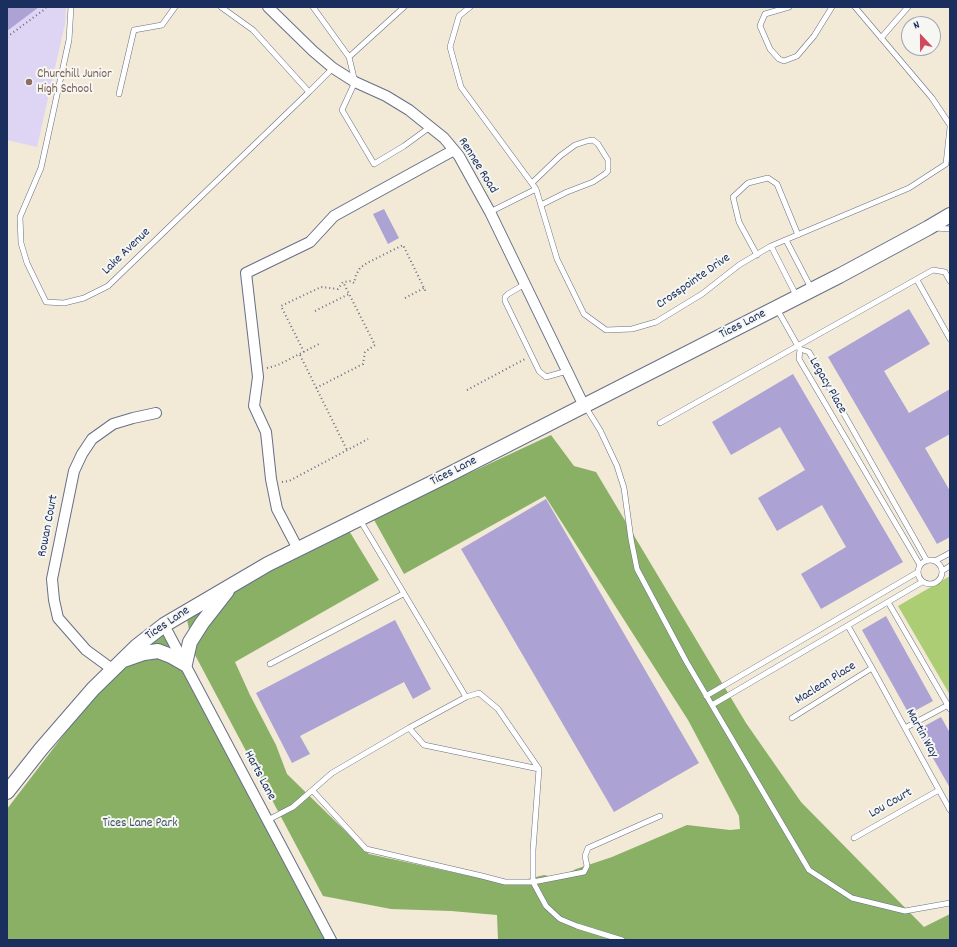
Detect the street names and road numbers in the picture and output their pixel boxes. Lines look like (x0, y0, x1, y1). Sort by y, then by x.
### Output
street label: Rennee Road (454, 135, 500, 197)
street label: Lake Avenue (100, 225, 154, 279)
street label: Crosspointe Drive (654, 251, 734, 313)
street label: Tices Lane (717, 307, 769, 343)
street label: Legacy Place (805, 355, 849, 417)
street label: Tices Lane (428, 454, 480, 490)
street label: Rowan Court (35, 494, 63, 558)
street label: Tices Lane (143, 604, 193, 644)
street label: Maclean Place (793, 659, 859, 709)
street label: Martin Way (901, 707, 941, 761)
street label: Harts Lane (239, 749, 279, 803)
street label: Lou Court (867, 785, 915, 823)

